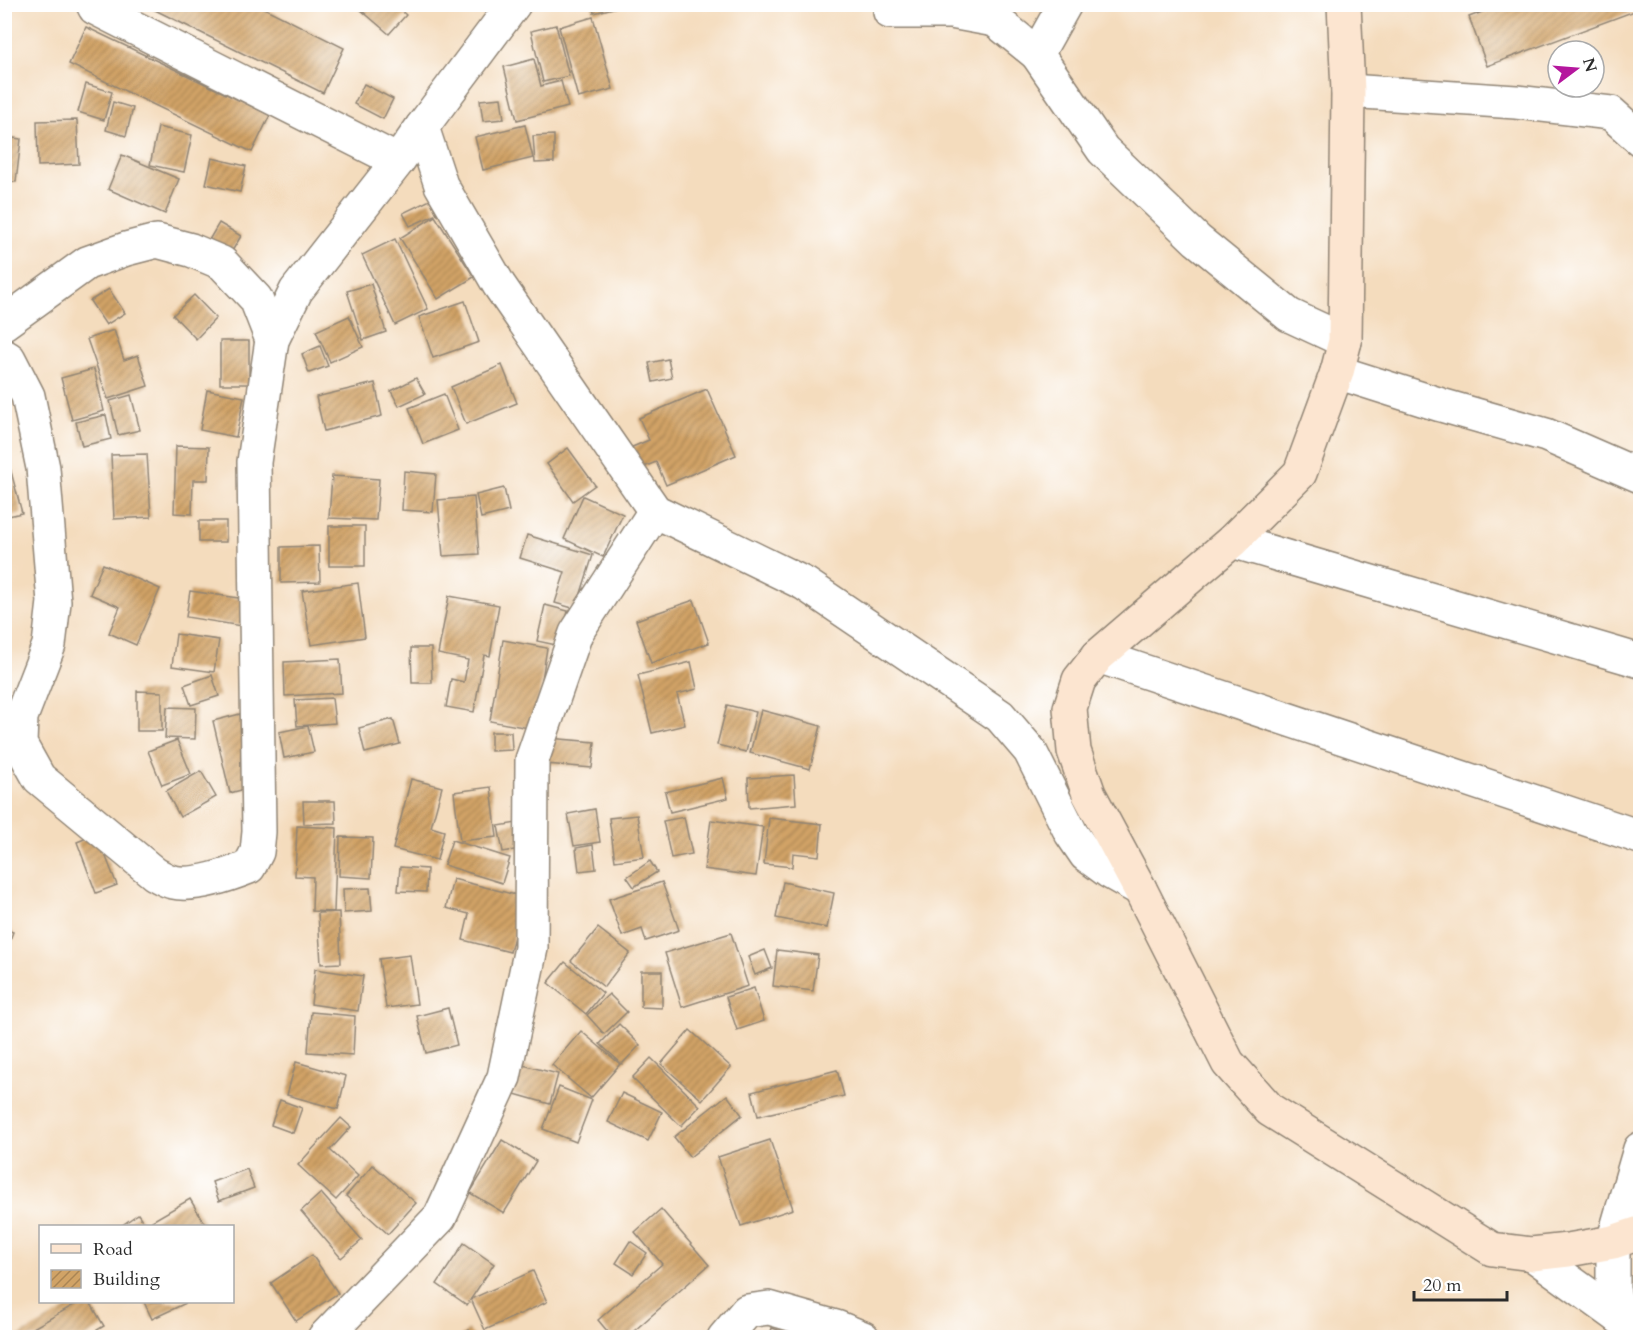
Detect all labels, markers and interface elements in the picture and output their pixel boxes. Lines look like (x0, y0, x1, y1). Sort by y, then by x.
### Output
north arrow (1546, 39, 1606, 99)
text: N (1577, 55, 1602, 75)
legend (39, 1225, 234, 1303)
text: Road (93, 1237, 133, 1262)
scale bar (1414, 1264, 1507, 1302)
text: Building (93, 1267, 161, 1292)
text: 20 m (1423, 1273, 1462, 1298)

